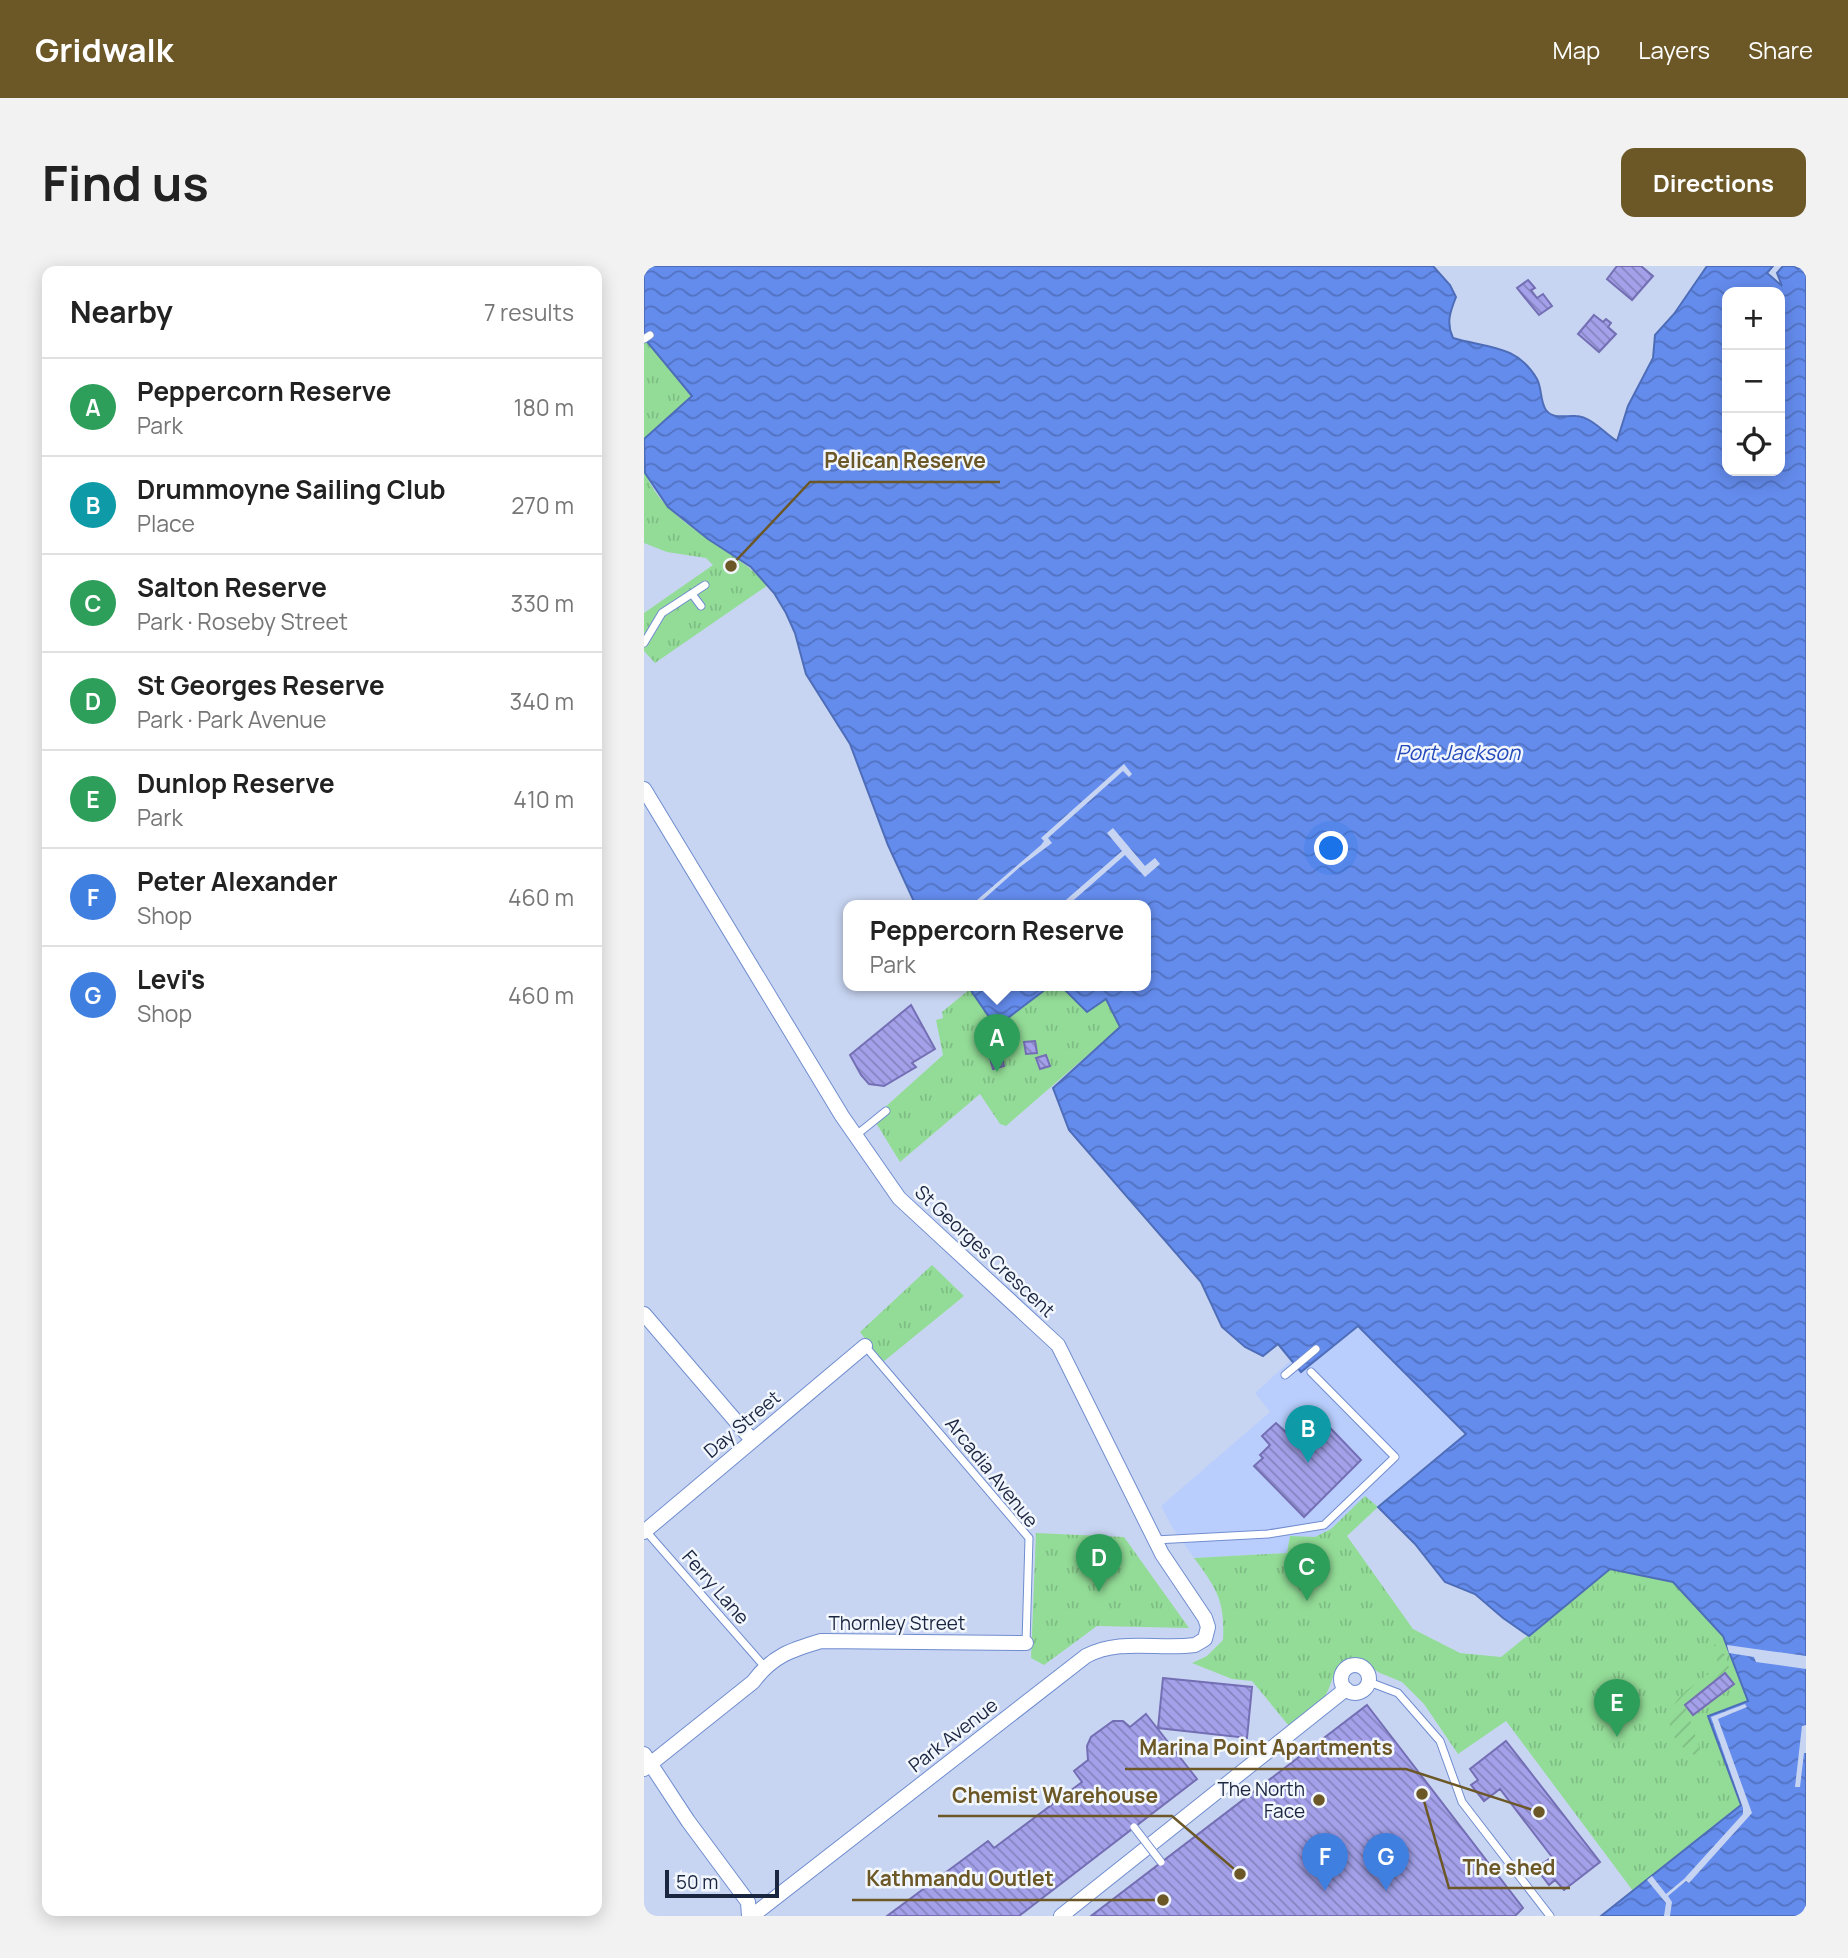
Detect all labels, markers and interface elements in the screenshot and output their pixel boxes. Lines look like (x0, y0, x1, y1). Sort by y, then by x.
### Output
text: Gridwalk (35, 27, 173, 72)
text: Map (1553, 33, 1600, 66)
text: Layers (1638, 33, 1710, 66)
text: Share (1748, 33, 1813, 66)
button: Directions (1621, 148, 1806, 217)
text: Find us (42, 149, 209, 216)
map controls (1722, 287, 1785, 476)
button: + (1722, 287, 1785, 350)
text: Nearby (70, 291, 173, 332)
text: 7 results (484, 296, 574, 328)
button: − (1722, 350, 1785, 413)
text: Peppercorn Reserve (137, 373, 391, 409)
text: A (85, 391, 101, 423)
text: 180 m (514, 391, 574, 423)
text: Park (137, 409, 183, 441)
button: locate (1722, 413, 1785, 476)
callout: Pelican Reserve (810, 440, 1000, 482)
text: Pelican Reserve (824, 446, 986, 474)
text: Drummoyne Sailing Club (137, 471, 446, 507)
text: B (86, 489, 100, 521)
text: 270 m (511, 489, 574, 521)
text: Place (137, 507, 195, 539)
text: Salton Reserve (137, 569, 327, 605)
text: C (85, 587, 102, 619)
text: 330 m (510, 587, 574, 619)
text: Park · Roseby Street (137, 605, 348, 637)
text: St Georges Reserve (137, 667, 385, 703)
text: D (85, 685, 101, 717)
text: 340 m (510, 685, 574, 717)
text: Park · Park Avenue (137, 703, 326, 735)
water label: Port Jackson (1396, 738, 1522, 766)
text: Dunlop Reserve (137, 765, 335, 801)
text: E (86, 783, 100, 815)
text: 410 m (513, 783, 574, 815)
text: Park (137, 801, 183, 833)
your location (1314, 831, 1348, 865)
text: Peter Alexander (137, 863, 338, 899)
text: F (87, 881, 99, 913)
text: 460 m (508, 881, 574, 913)
text: Shop (137, 899, 192, 931)
popup (843, 900, 1151, 991)
text: Peppercorn Reserve (870, 912, 1124, 948)
text: Park (870, 948, 916, 980)
text: Levi's (137, 961, 205, 997)
text: G (85, 979, 101, 1011)
text: 460 m (508, 979, 574, 1011)
text: Shop (137, 997, 192, 1029)
pin: A (974, 1014, 1020, 1072)
street label: St Georges Crescent (909, 1179, 1061, 1323)
street label: Day Street (698, 1384, 786, 1464)
pin: B (1285, 1405, 1331, 1463)
street label: Arcadia Avenue (939, 1411, 1045, 1533)
pin: D (1076, 1534, 1122, 1592)
pin: C (1284, 1543, 1330, 1601)
street label: Ferry Lane (677, 1544, 755, 1630)
street label: Thornley Street (829, 1610, 965, 1636)
pin: E (1594, 1679, 1640, 1737)
street label: Park Avenue (903, 1692, 1003, 1778)
callout: Marina Point Apartments (1125, 1727, 1406, 1769)
text: Marina Point Apartments (1139, 1733, 1393, 1761)
callout: Chemist Warehouse (938, 1774, 1172, 1816)
place label: The North Face (1217, 1776, 1305, 1824)
text: Chemist Warehouse (952, 1781, 1158, 1809)
marker: The North Face (1311, 1792, 1327, 1808)
pin: F (1302, 1833, 1348, 1891)
pin: G (1363, 1833, 1409, 1891)
callout: The shed (1449, 1846, 1570, 1888)
text: The shed (1463, 1853, 1555, 1881)
callout: Kathmandu Outlet (852, 1858, 1068, 1900)
text: Kathmandu Outlet (866, 1864, 1054, 1892)
scale bar (665, 1867, 779, 1899)
text: 50 m (676, 1869, 718, 1895)

